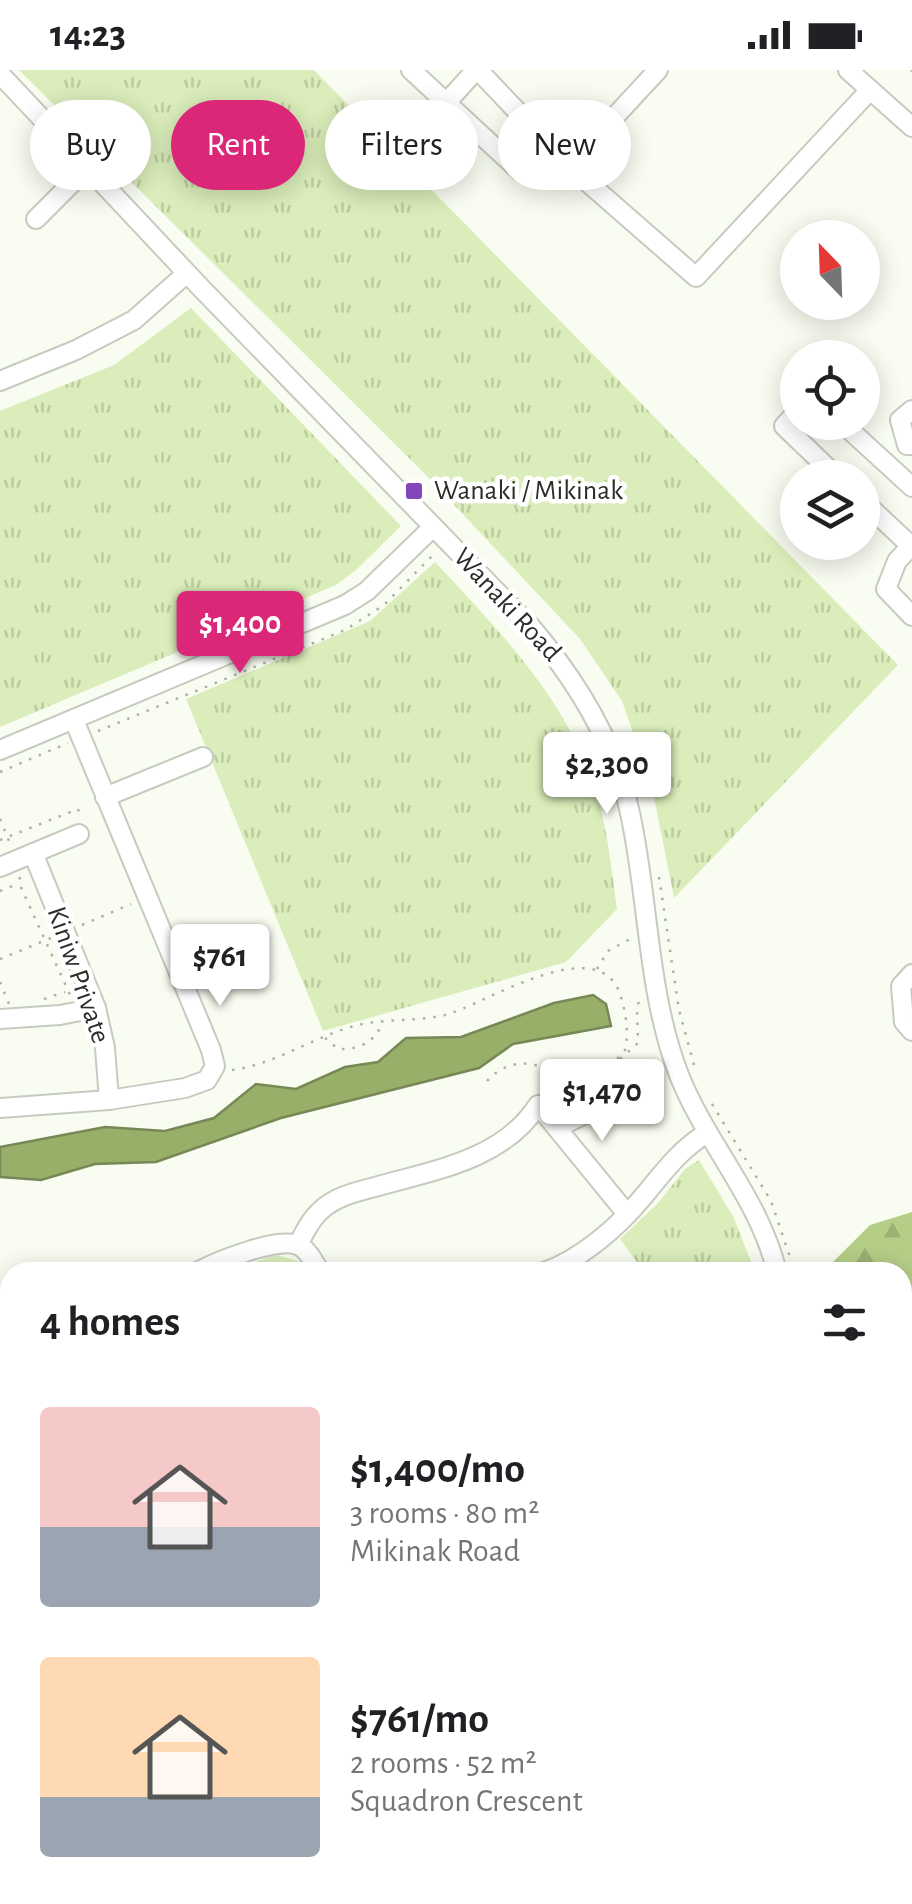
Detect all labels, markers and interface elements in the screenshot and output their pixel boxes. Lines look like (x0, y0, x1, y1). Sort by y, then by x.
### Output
text: 14:23 (50, 16, 126, 54)
chip: Buy (30, 100, 151, 190)
chip: Rent (171, 100, 305, 190)
chip: Filters (325, 100, 478, 190)
chip: New (498, 100, 631, 190)
north arrow (780, 220, 880, 320)
map controls (780, 220, 880, 560)
button: locate (780, 340, 880, 440)
button: layers (780, 460, 880, 560)
place label: Wanaki / Mikinak (434, 477, 623, 505)
marker: Wanaki / Mikinak (403, 480, 425, 502)
street label: Wanaki Road (448, 543, 566, 667)
pin: $1,400 (159, 591, 321, 676)
text: $1,400 (199, 607, 281, 639)
pin: $2,300 (526, 732, 688, 817)
text: $2,300 (565, 748, 649, 780)
street label: Kiniw Private (42, 903, 114, 1047)
pin: $761 (161, 924, 279, 1009)
text: $761 (192, 940, 248, 972)
pin: $1,470 (521, 1059, 683, 1144)
text: $1,470 (562, 1075, 642, 1107)
icon: filters (817, 1295, 872, 1350)
text: 4 homes (40, 1301, 180, 1343)
icon: home (120, 1447, 240, 1567)
text: $1,400/mo (350, 1448, 525, 1490)
text: 3 rooms · 80 m² (350, 1497, 539, 1529)
text: Mikinak Road (350, 1535, 520, 1567)
icon: home (120, 1697, 240, 1817)
text: $761/mo (350, 1698, 489, 1740)
text: 2 rooms · 52 m² (350, 1747, 537, 1779)
text: Squadron Crescent (350, 1785, 583, 1817)

